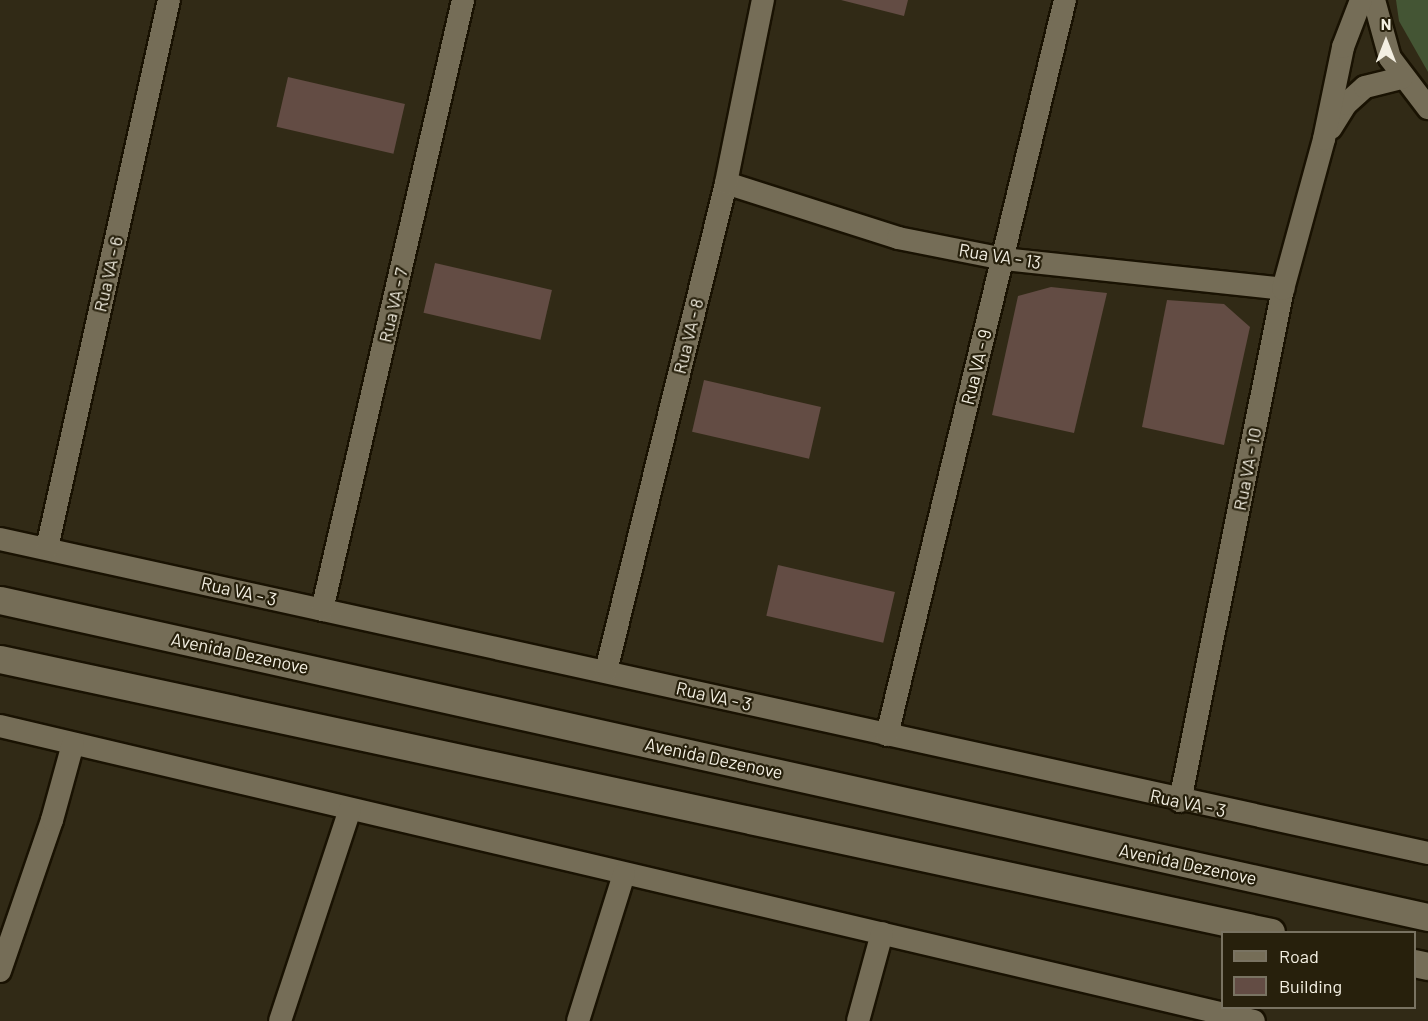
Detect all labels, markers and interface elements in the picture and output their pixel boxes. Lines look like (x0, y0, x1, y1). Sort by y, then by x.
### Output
north arrow (1356, 12, 1416, 72)
text: N (1381, 14, 1391, 33)
street label: Rua VA - 6 (89, 234, 127, 314)
street label: Rua VA - 13 (957, 239, 1043, 273)
street label: Rua VA - 7 (374, 265, 412, 345)
street label: Rua VA - 8 (668, 296, 708, 376)
street label: Rua VA - 9 (956, 327, 996, 407)
street label: Rua VA - 10 (1228, 426, 1266, 512)
street label: Rua VA - 3 (199, 572, 279, 610)
street label: Avenida Dezenove (169, 628, 311, 678)
street label: Rua VA - 3 (674, 677, 754, 715)
street label: Avenida Dezenove (643, 733, 785, 783)
street label: Rua VA - 3 (1148, 784, 1228, 822)
street label: Avenida Dezenove (1117, 839, 1259, 889)
legend (1221, 931, 1416, 1009)
text: Road (1279, 945, 1319, 967)
text: Building (1279, 975, 1342, 997)

